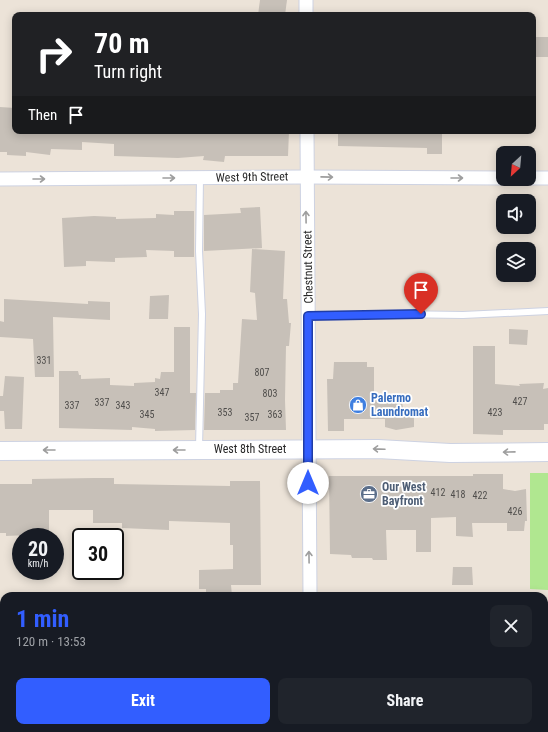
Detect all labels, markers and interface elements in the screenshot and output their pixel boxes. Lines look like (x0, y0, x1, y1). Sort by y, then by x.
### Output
text: 70 m (94, 27, 150, 60)
icon: right (28, 28, 80, 80)
text: Turn right (94, 61, 162, 82)
icon: arrive (65, 104, 87, 126)
text: Then (28, 106, 57, 124)
north arrow (496, 146, 536, 186)
map controls (496, 146, 536, 282)
street label: West 9th Street (216, 169, 289, 185)
one-way arrow (320, 173, 333, 181)
one-way arrow (162, 174, 175, 182)
one-way arrow (450, 174, 463, 182)
one-way arrow (32, 175, 45, 183)
button: sound (496, 194, 536, 234)
one-way arrow (303, 211, 310, 224)
street label: Chestnut Street (300, 230, 316, 304)
button: layers (496, 242, 536, 282)
pin (404, 273, 438, 314)
icon: arrive (410, 279, 432, 301)
house number: 331 (37, 355, 51, 366)
house number: 807 (255, 367, 269, 378)
house number: 347 (155, 387, 169, 398)
house number: 803 (263, 388, 277, 399)
place label: Palermo Laundromat (371, 391, 428, 419)
shop icon: Palermo Laundromat (348, 395, 368, 415)
house number: 427 (513, 396, 527, 407)
house number: 337 (95, 397, 109, 408)
house number: 337 (65, 400, 79, 411)
house number: 343 (116, 400, 130, 411)
house number: 353 (218, 407, 232, 418)
house number: 423 (488, 407, 502, 418)
house number: 345 (140, 409, 154, 420)
house number: 363 (268, 409, 282, 420)
house number: 357 (245, 412, 259, 423)
street label: West 8th Street (214, 442, 287, 456)
one-way arrow (373, 445, 386, 453)
one-way arrow (43, 446, 56, 454)
one-way arrow (173, 446, 186, 454)
one-way arrow (503, 449, 516, 456)
position arrow (287, 462, 329, 504)
place label: Our West Bayfront (382, 480, 426, 508)
office icon: Our West Bayfront (359, 484, 379, 504)
house number: 412 (431, 487, 445, 498)
house number: 418 (451, 489, 465, 500)
house number: 422 (473, 490, 487, 501)
house number: 426 (508, 506, 522, 517)
speed limit sign: 30 (72, 528, 124, 580)
text: 20 (28, 537, 48, 561)
one-way arrow (306, 551, 313, 564)
text: km/h (28, 558, 48, 569)
text: 1 min (16, 605, 69, 633)
button: close (490, 605, 532, 647)
text: 120 m · 13:53 (16, 634, 86, 649)
button: Exit (16, 678, 270, 724)
button: Share (278, 678, 532, 724)

